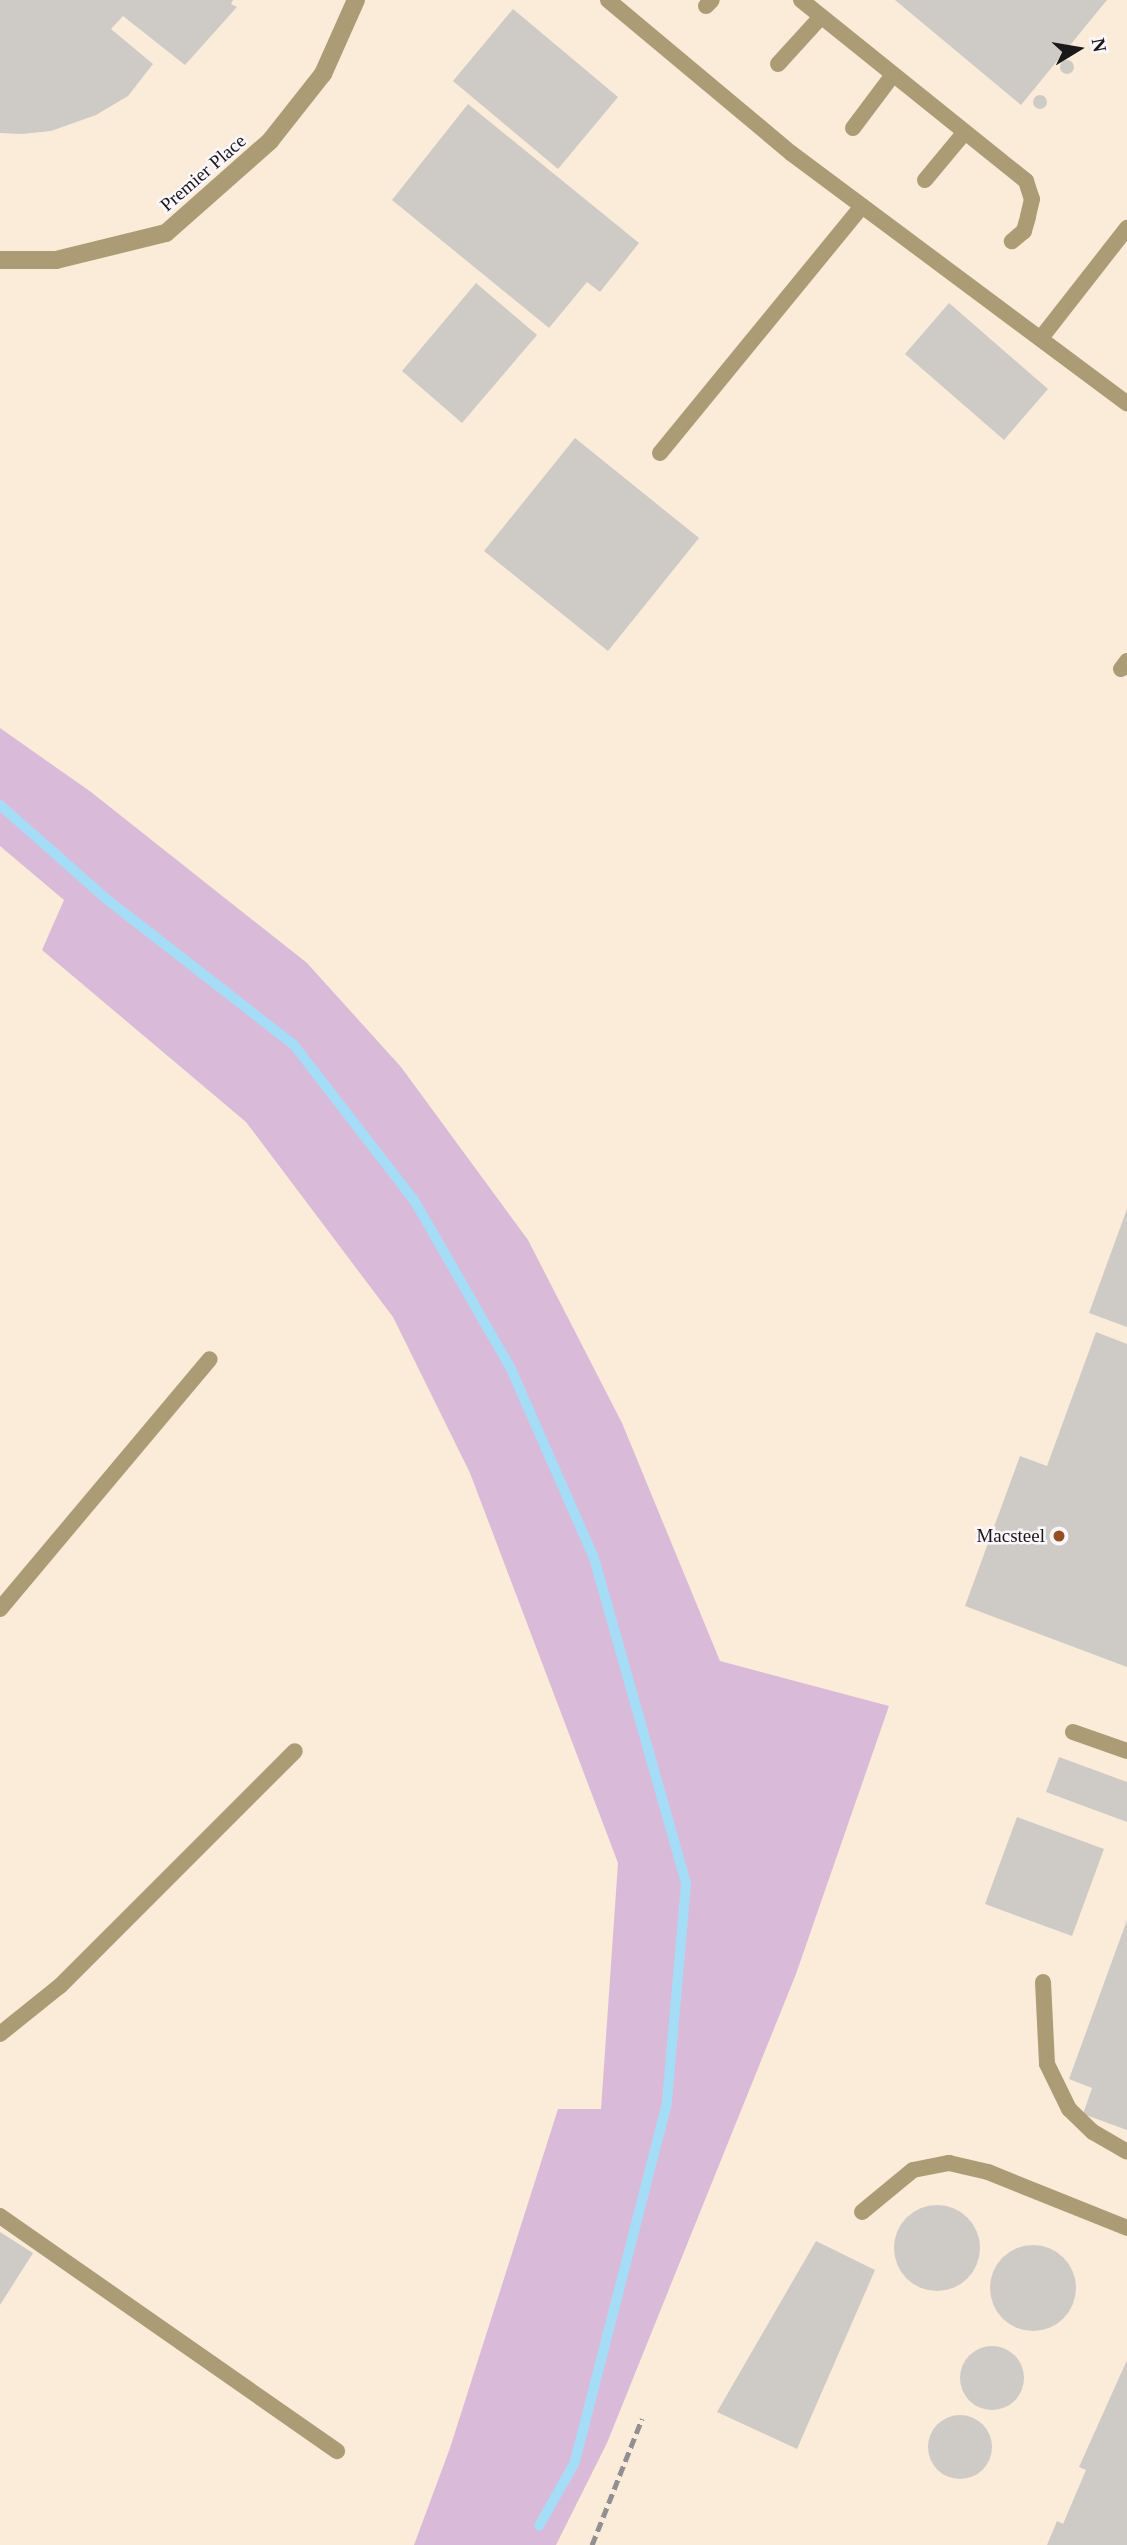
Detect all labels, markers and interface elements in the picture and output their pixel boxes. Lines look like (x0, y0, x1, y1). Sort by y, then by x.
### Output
north arrow (1043, 14, 1113, 84)
text: N (1087, 36, 1111, 54)
street label: Premier Place (156, 130, 250, 216)
place label: Macsteel (976, 1525, 1045, 1547)
marker: Macsteel (1051, 1528, 1067, 1544)

